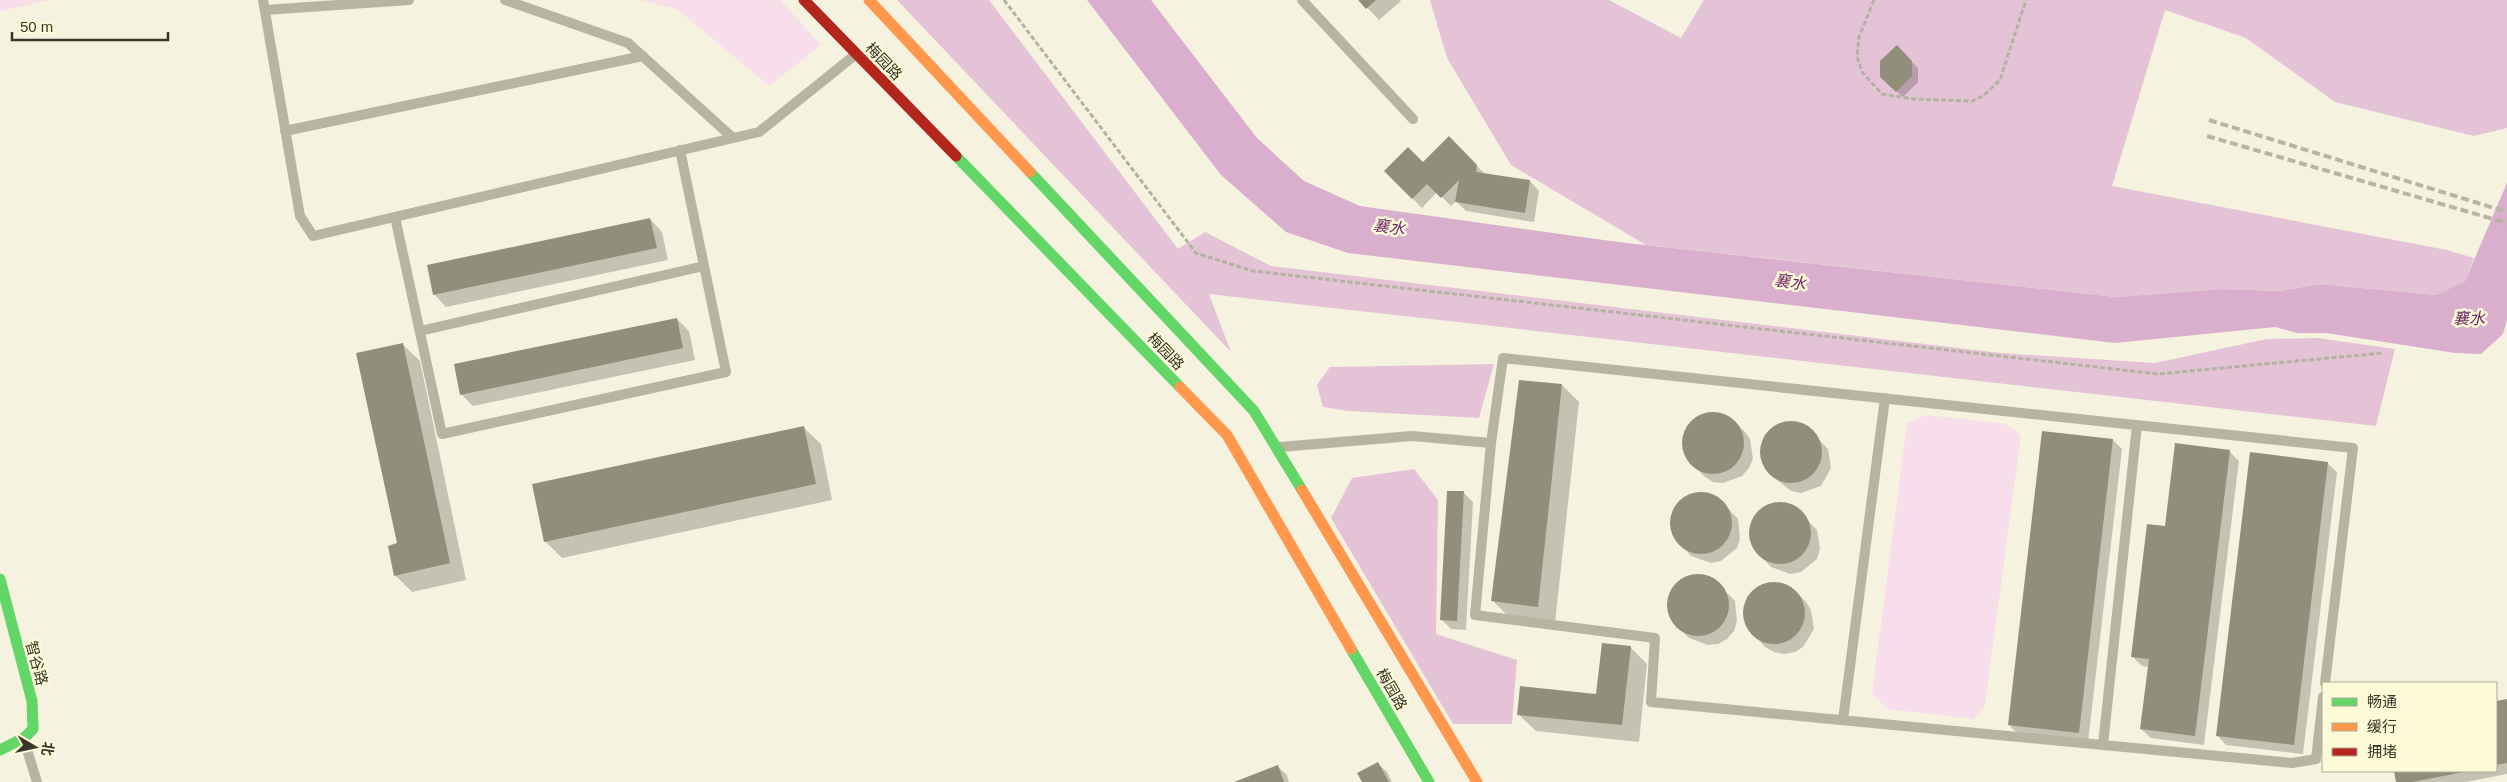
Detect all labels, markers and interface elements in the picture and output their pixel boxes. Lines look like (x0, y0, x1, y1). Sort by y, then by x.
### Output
scale bar (12, 10, 169, 42)
text: 50 m (20, 18, 53, 35)
street label: 梅园路 (862, 39, 906, 83)
water label: 襄水 (1372, 216, 1407, 238)
water label: 襄水 (1773, 271, 1808, 293)
water label: 襄水 (2453, 310, 2486, 327)
street label: 梅园路 (1144, 329, 1188, 373)
street label: 智谷路 (23, 639, 51, 687)
street label: 梅园路 (1373, 665, 1411, 713)
legend (2322, 682, 2497, 772)
text: 畅通 (2367, 693, 2397, 710)
text: 缓行 (2367, 718, 2397, 735)
north arrow (10, 722, 60, 772)
text: 北 (39, 741, 57, 757)
text: 拥堵 (2367, 743, 2397, 760)

